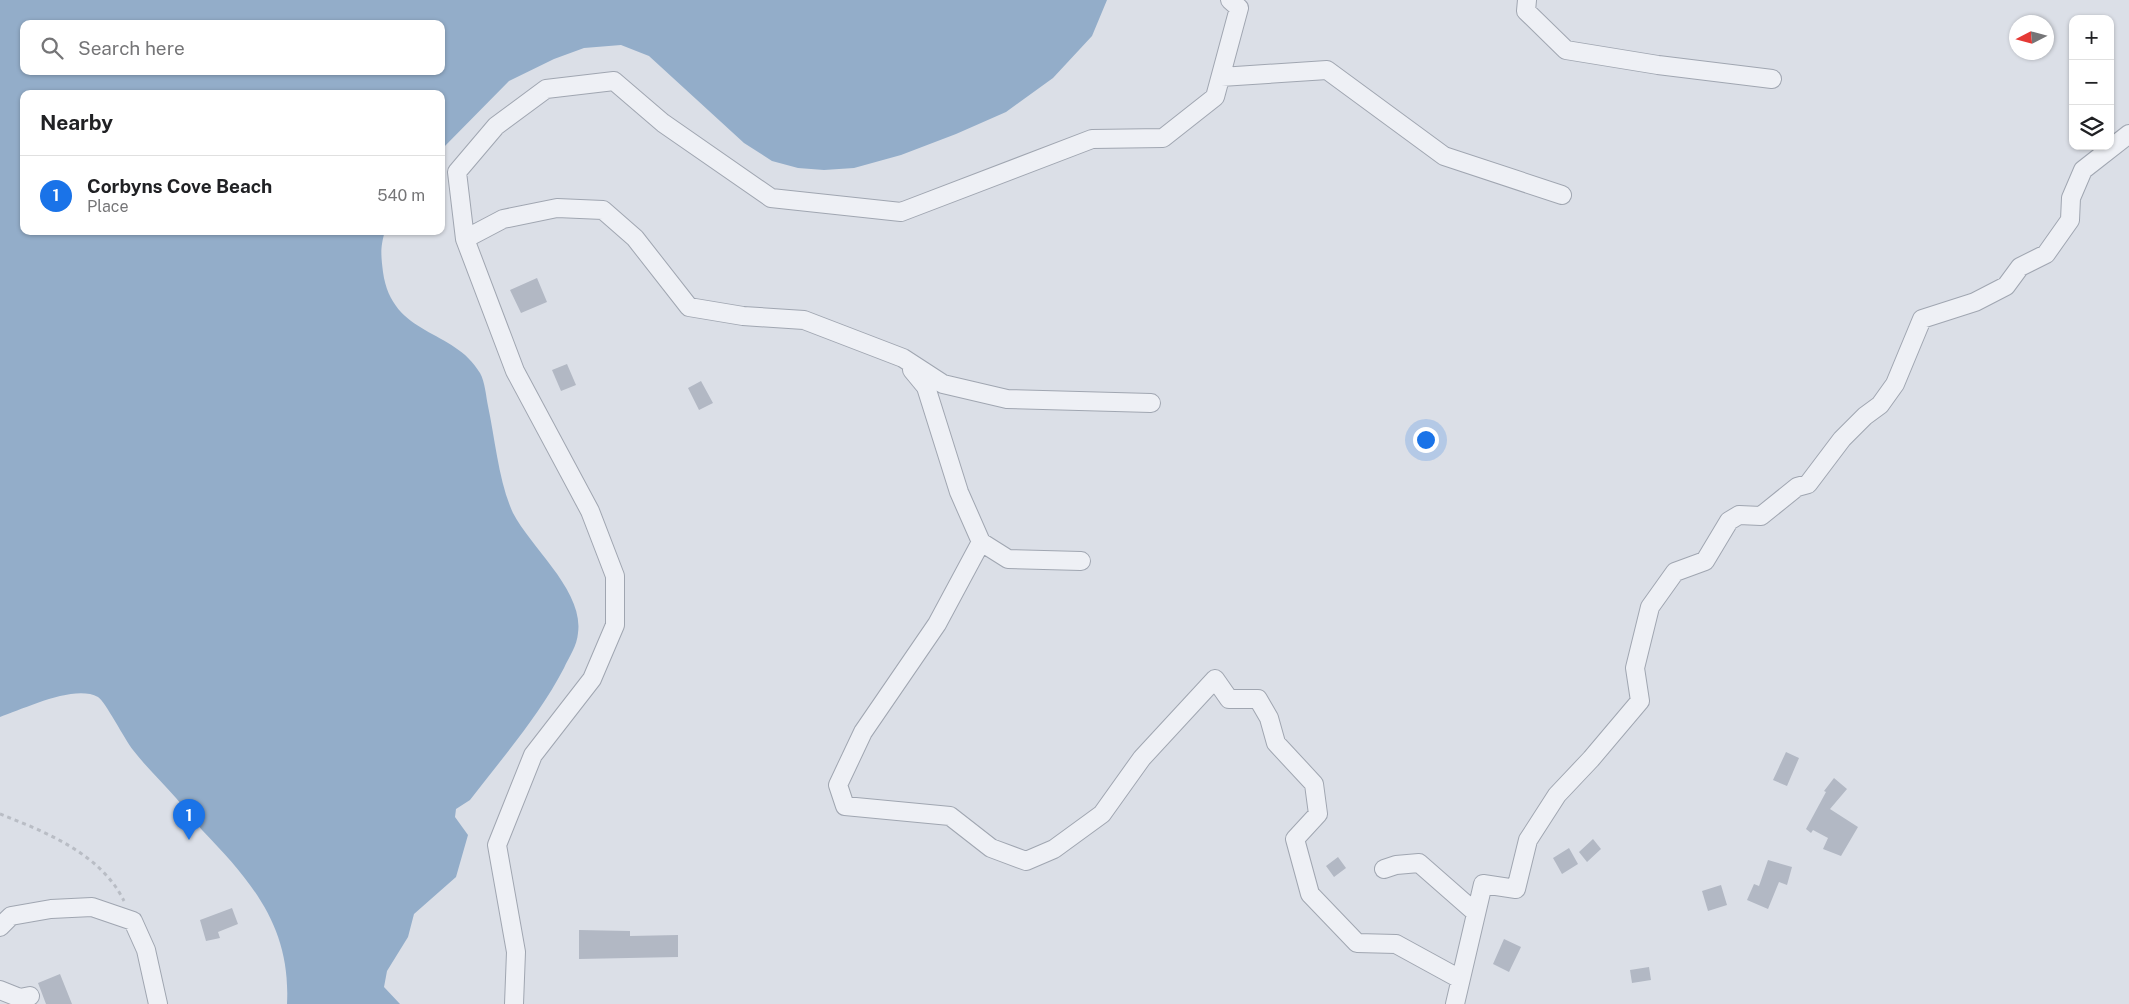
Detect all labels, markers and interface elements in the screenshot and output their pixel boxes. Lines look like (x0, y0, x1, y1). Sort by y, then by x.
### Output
north arrow (2009, 15, 2054, 60)
map controls (2069, 15, 2114, 150)
button: + (2069, 15, 2114, 60)
search box (20, 20, 445, 75)
icon: search (38, 34, 66, 62)
text: Search here (78, 37, 185, 59)
button: − (2069, 60, 2114, 105)
button: layers (2069, 105, 2114, 150)
text: Nearby (40, 110, 113, 135)
text: Corbyns Cove Beach (87, 175, 272, 197)
text: 1 (53, 186, 59, 205)
text: 540 m (377, 186, 425, 205)
text: Place (87, 197, 129, 216)
your location (1413, 427, 1439, 453)
pin: 1 (173, 799, 205, 840)

